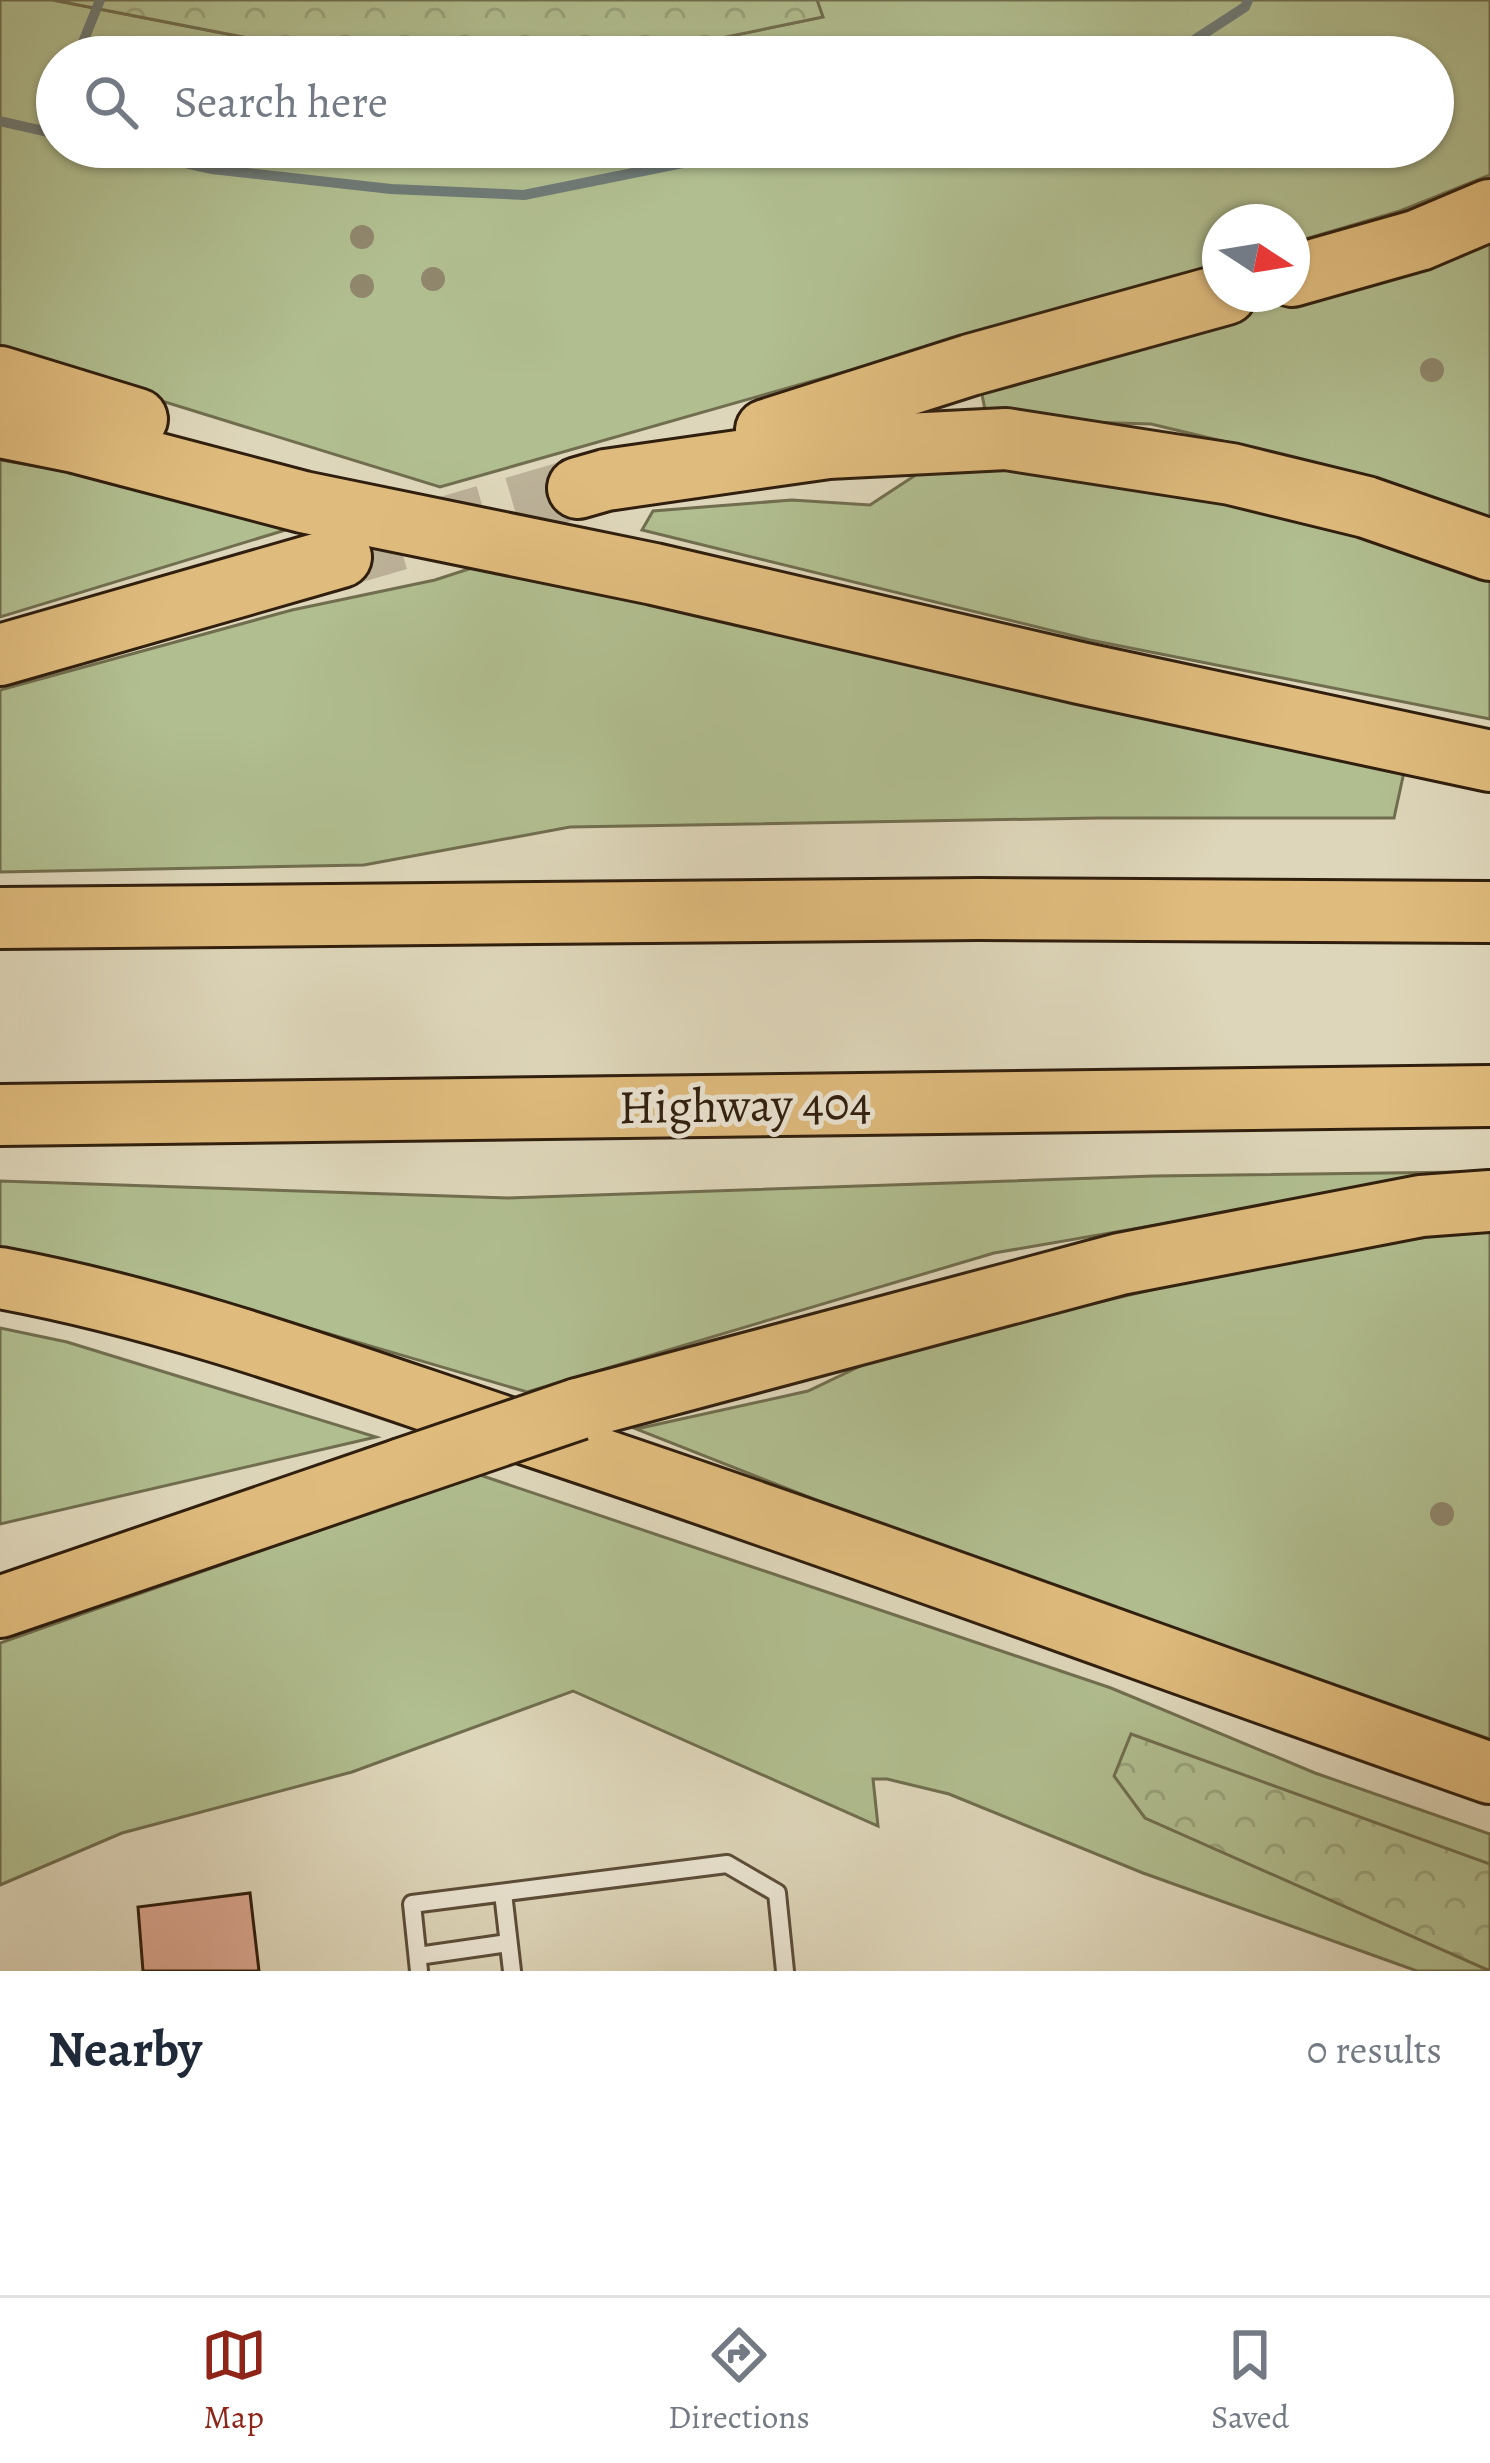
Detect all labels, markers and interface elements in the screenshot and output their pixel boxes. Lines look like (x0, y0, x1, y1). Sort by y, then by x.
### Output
search box (36, 36, 1454, 168)
icon: search (78, 69, 144, 135)
text: Search here (174, 71, 388, 133)
north arrow (1202, 204, 1310, 312)
street label: Highway 404 (618, 1070, 872, 1140)
text: Nearby (48, 2014, 202, 2084)
text: 0 results (1307, 2023, 1442, 2076)
tab: Map (201, 2322, 267, 2439)
tab: Directions (668, 2322, 810, 2439)
tab: Saved (1211, 2322, 1289, 2439)

